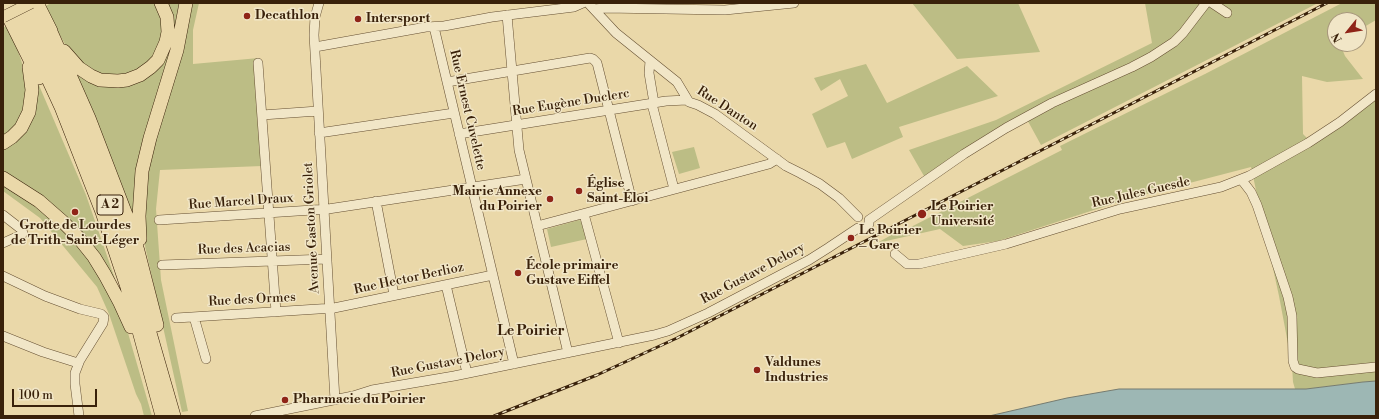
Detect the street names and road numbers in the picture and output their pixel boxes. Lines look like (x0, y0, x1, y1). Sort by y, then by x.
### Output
street label: Rue Ernest Cuvelette (446, 48, 488, 172)
street label: Rue Danton (694, 84, 760, 134)
street label: Rue Eugène Duclerc (511, 86, 631, 120)
street label: Avenue Gaston Griolet (301, 162, 323, 294)
street label: Rue Jules Guesde (1090, 174, 1192, 212)
street label: Rue Marcel Draux (188, 191, 294, 213)
road number: A 2 (97, 195, 123, 215)
street label: Rue des Acacias (197, 240, 291, 258)
street label: Rue Gustave Delory (698, 240, 808, 308)
street label: Rue Hector Berlioz (353, 260, 465, 298)
street label: Rue des Ormes (208, 290, 296, 310)
street label: Rue Gustave Delory (390, 344, 506, 382)

